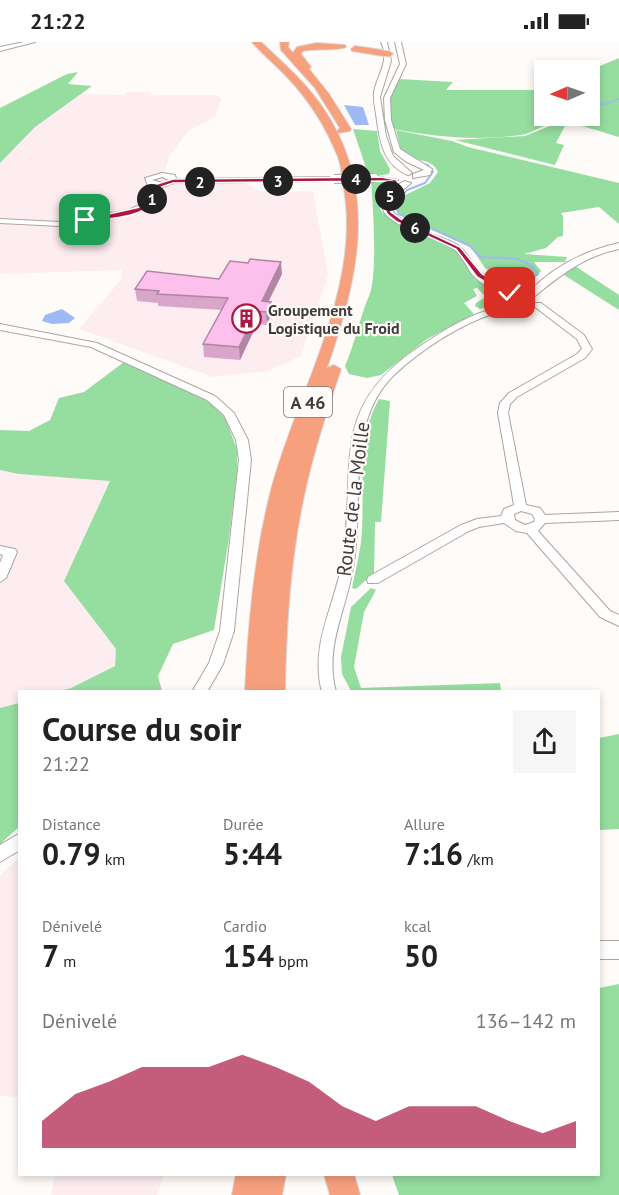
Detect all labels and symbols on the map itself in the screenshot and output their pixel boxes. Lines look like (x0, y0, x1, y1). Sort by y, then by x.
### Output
north arrow (534, 60, 600, 126)
pin: 4 (341, 164, 371, 194)
pin: 3 (263, 166, 293, 196)
pin: 2 (185, 167, 215, 197)
pin: 5 (375, 181, 405, 211)
pin: 1 (137, 184, 167, 214)
pin (59, 194, 110, 245)
pin: 6 (400, 213, 430, 243)
pin (484, 267, 535, 318)
place label: Groupement Logistique du Froid (268, 300, 400, 338)
building icon: Groupement Logistique du Froid (231, 303, 263, 335)
road number: A 46 (284, 387, 332, 417)
street label: Route de la Moille (331, 420, 375, 578)

